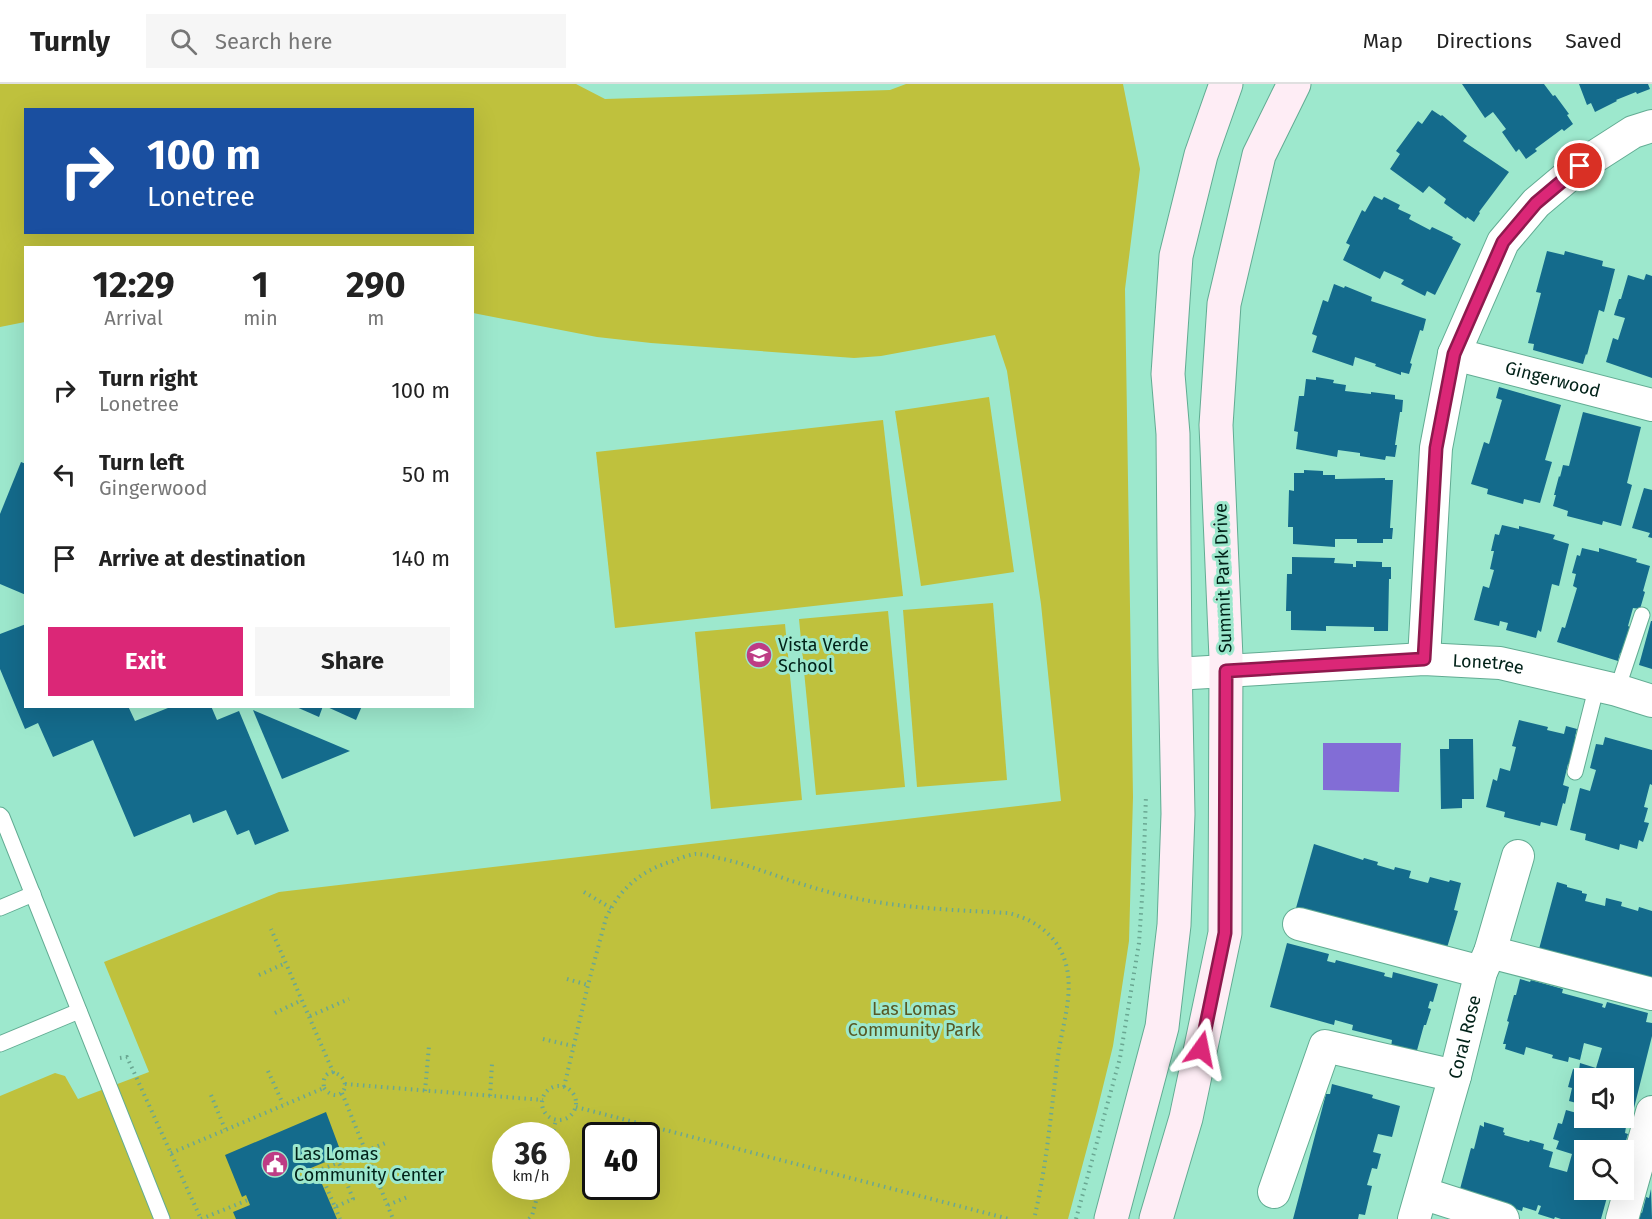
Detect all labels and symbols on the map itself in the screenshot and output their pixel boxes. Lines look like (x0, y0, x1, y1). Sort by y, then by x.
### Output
pin (1554, 140, 1605, 191)
street label: Gingerwood (1503, 357, 1603, 402)
street label: Summit Park Drive (1209, 503, 1237, 653)
place label: Vista Verde School (778, 634, 869, 677)
school or university icon: Vista Verde School (744, 640, 774, 670)
street label: Lonetree (1452, 650, 1526, 679)
street label: Coral Rose (1444, 993, 1486, 1081)
park label: Las Lomas Community Park (848, 998, 981, 1041)
position arrow (1169, 1017, 1233, 1081)
speed limit sign: 40 (582, 1122, 660, 1200)
place label: Las Lomas Community Center (294, 1143, 444, 1186)
public building icon: Las Lomas Community Center (260, 1149, 290, 1179)

